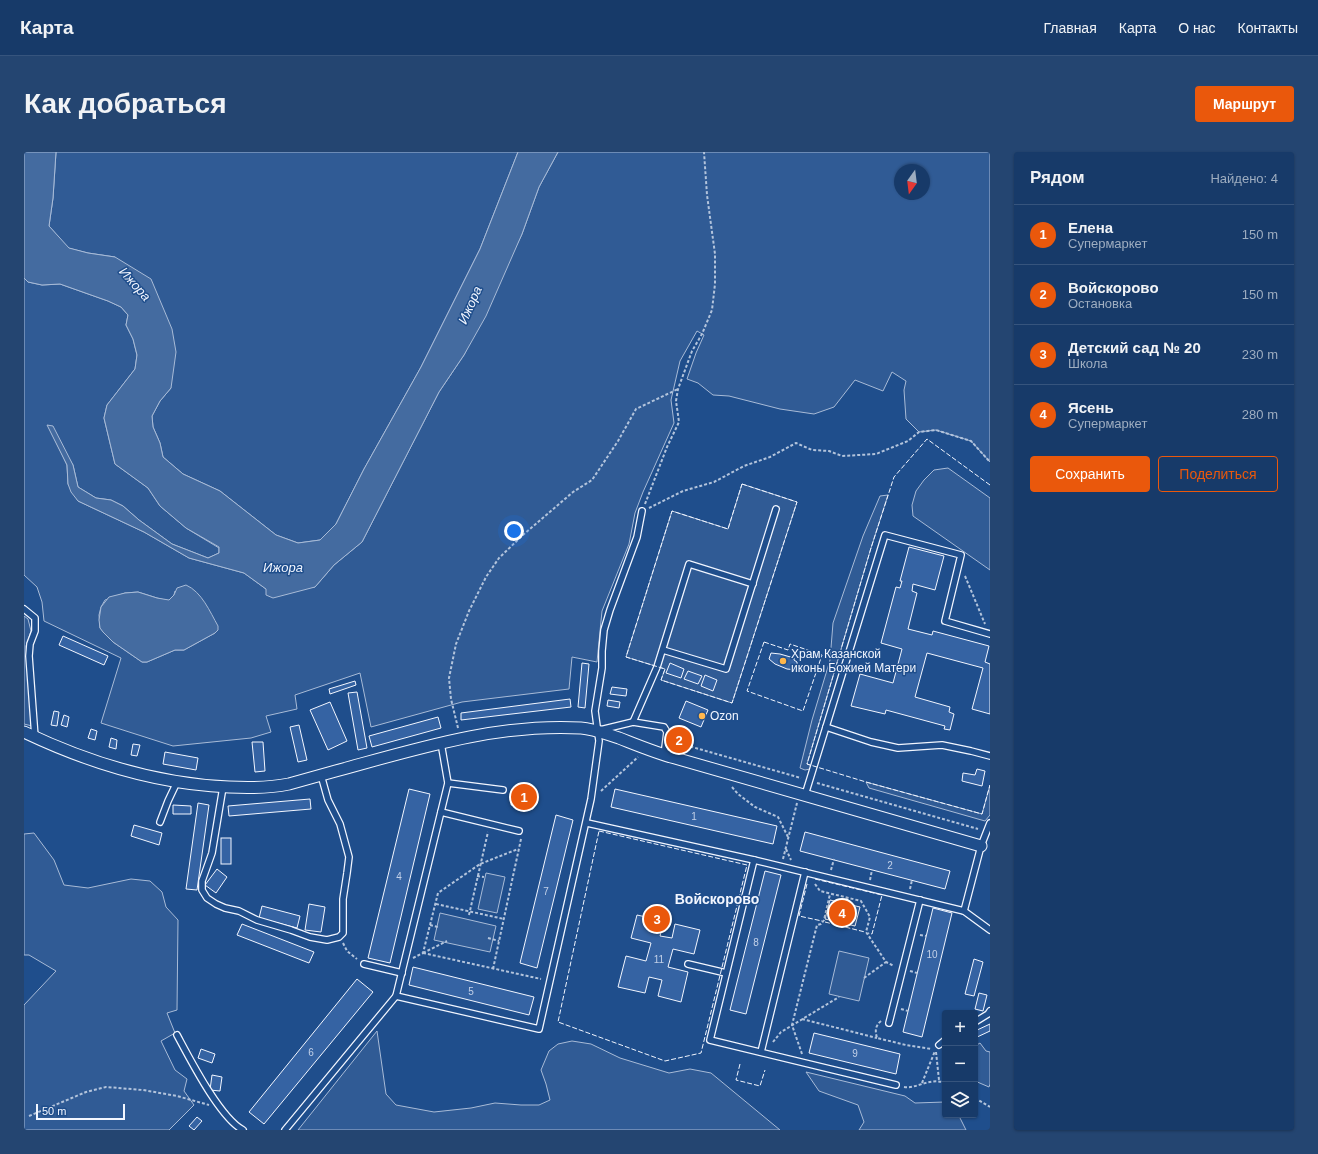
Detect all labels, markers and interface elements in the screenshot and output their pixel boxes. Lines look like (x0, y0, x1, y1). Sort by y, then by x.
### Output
text: Карта (20, 17, 74, 38)
text: Главная (1043, 20, 1097, 36)
text: Карта (1119, 20, 1156, 36)
text: О нас (1178, 20, 1216, 36)
text: Контакты (1238, 20, 1298, 36)
button: Маршрут (1195, 86, 1294, 122)
text: Как добраться (24, 88, 226, 119)
north arrow (894, 164, 930, 200)
text: Рядом (1030, 168, 1085, 187)
text: Найдено: 4 (1210, 171, 1278, 186)
text: Елена (1068, 219, 1113, 236)
text: 1 (1039, 227, 1047, 242)
text: 150 m (1242, 227, 1278, 242)
text: Супермаркет (1068, 236, 1147, 251)
water label: Ижора (116, 264, 154, 304)
text: Войскорово (1068, 279, 1159, 296)
water label: Ижора (455, 284, 485, 326)
text: 2 (1039, 287, 1047, 302)
text: 150 m (1242, 287, 1278, 302)
text: Остановка (1068, 296, 1132, 311)
text: Детский сад № 20 (1068, 339, 1201, 356)
text: 3 (1039, 347, 1047, 362)
text: 230 m (1242, 347, 1278, 362)
text: Школа (1068, 356, 1108, 371)
text: Ясень (1068, 399, 1114, 416)
text: 4 (1039, 407, 1047, 422)
text: 280 m (1242, 407, 1278, 422)
text: Супермаркет (1068, 416, 1147, 431)
button: Сохранить (1030, 456, 1150, 492)
button: Поделиться (1158, 456, 1278, 492)
your location (504, 521, 524, 541)
water label: Ижора (263, 560, 303, 575)
place label: Храм Казанской иконы Божией Матери (791, 647, 916, 675)
marker: Храм Казанской иконы Божией Матери (778, 656, 788, 666)
place label: Ozon (710, 709, 739, 723)
marker: Ozon (697, 711, 707, 721)
pin: 2 (666, 725, 692, 755)
pin: 1 (511, 782, 537, 812)
house number: 1 (691, 811, 697, 822)
house number: 2 (887, 860, 893, 871)
house number: 4 (396, 871, 402, 882)
house number: 7 (543, 886, 549, 897)
district label: Войскорово (675, 891, 759, 907)
pin: 4 (829, 898, 855, 928)
pin: 3 (644, 904, 670, 934)
house number: 8 (753, 937, 759, 948)
house number: 10 (926, 949, 938, 960)
house number: 11 (654, 954, 665, 965)
house number: 5 (468, 986, 474, 997)
map controls (942, 1010, 978, 1118)
button: + (942, 1010, 978, 1046)
button: − (942, 1046, 978, 1082)
house number: 6 (308, 1047, 314, 1058)
house number: 9 (852, 1048, 858, 1059)
button: layers (942, 1082, 978, 1118)
scale bar (36, 1102, 125, 1121)
text: 50 m (42, 1105, 66, 1117)

